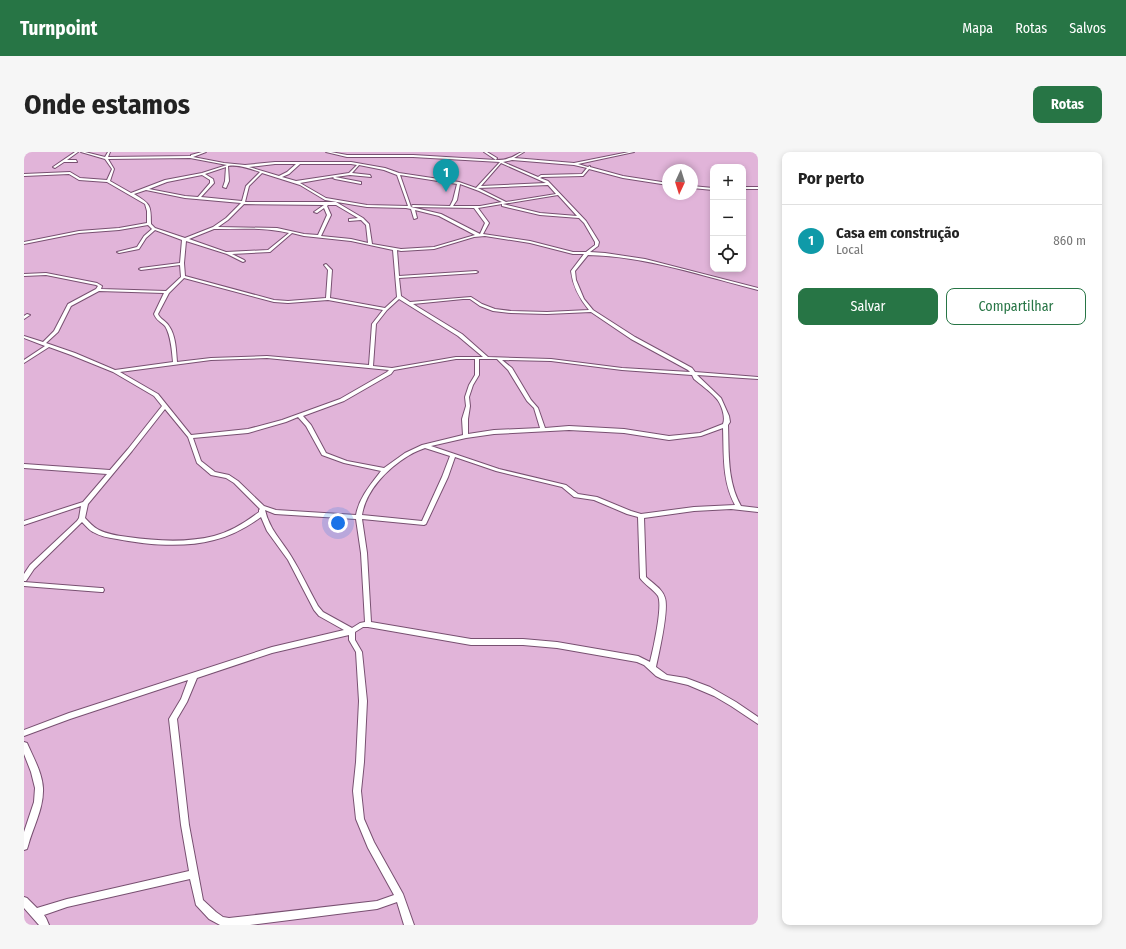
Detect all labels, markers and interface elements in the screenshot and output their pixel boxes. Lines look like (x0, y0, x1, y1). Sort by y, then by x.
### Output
text: Turnpoint (20, 17, 97, 40)
text: Mapa (962, 20, 993, 37)
text: Rotas (1015, 20, 1047, 37)
text: Salvos (1069, 20, 1106, 37)
button: Rotas (1033, 86, 1102, 123)
text: Onde estamos (24, 88, 190, 121)
pin: 1 (433, 159, 459, 192)
north arrow (662, 164, 698, 200)
map controls (710, 164, 746, 272)
button: + (710, 164, 746, 200)
text: Por perto (798, 168, 864, 189)
button: − (710, 200, 746, 236)
text: Casa em construção (836, 224, 959, 242)
text: 1 (808, 233, 814, 248)
text: 860 m (1053, 233, 1086, 248)
button: locate (710, 236, 746, 272)
text: Local (836, 242, 863, 257)
button: Salvar (798, 288, 938, 325)
button: Compartilhar (946, 288, 1086, 325)
your location (328, 513, 348, 533)

